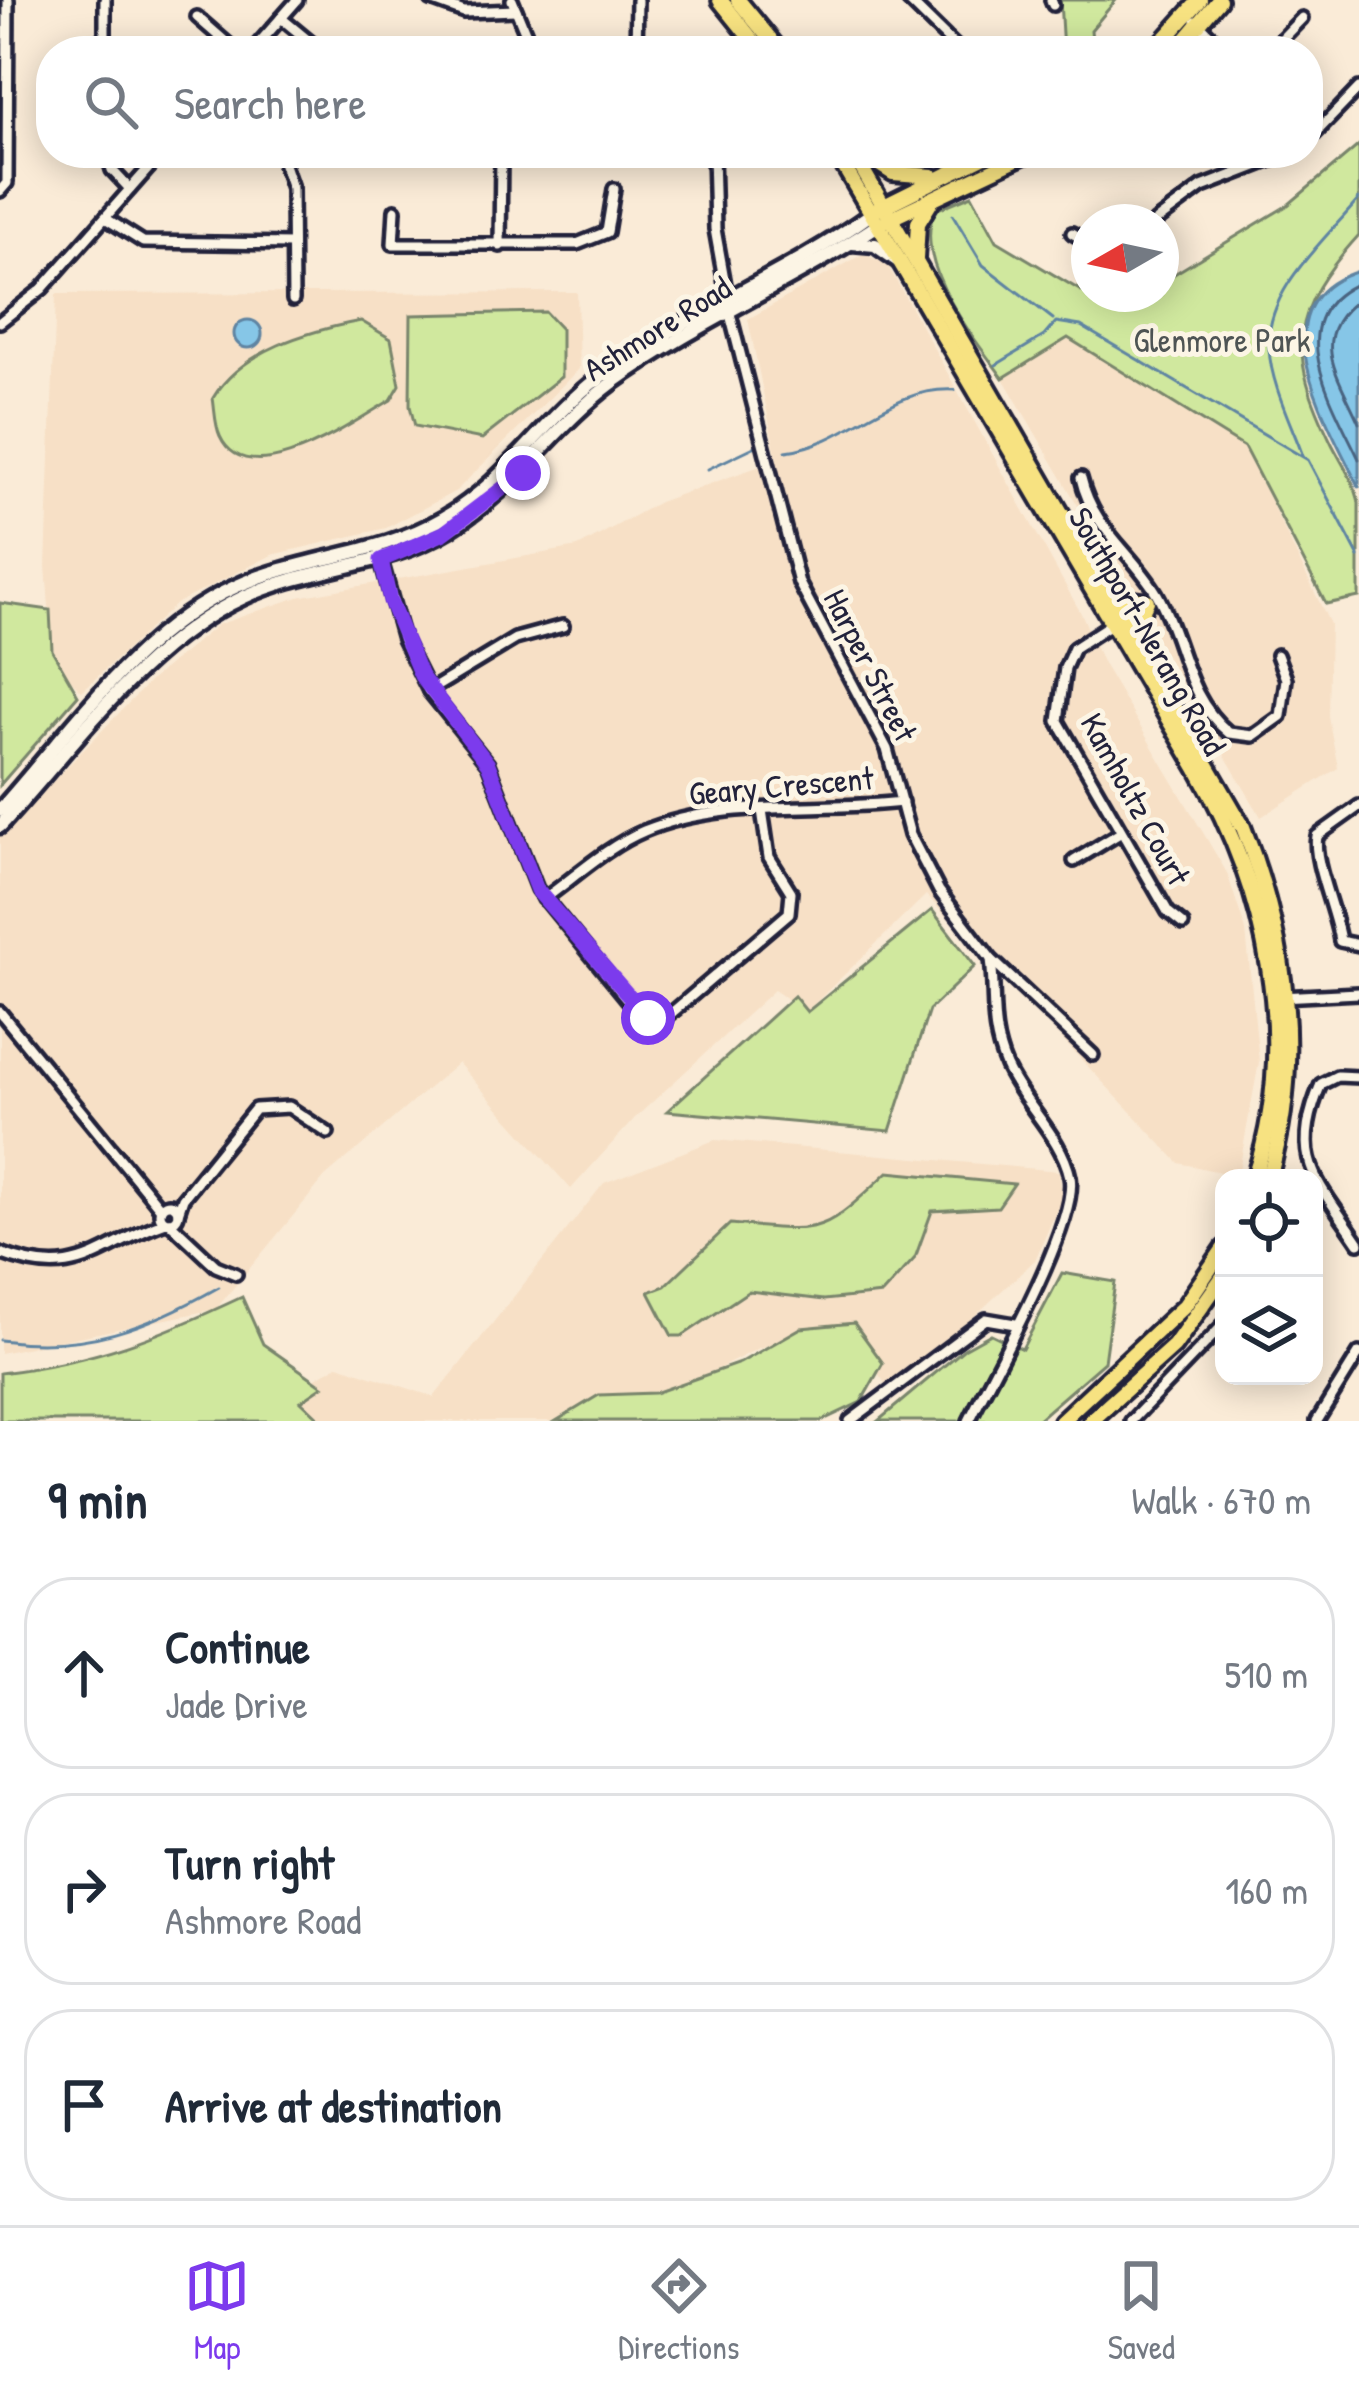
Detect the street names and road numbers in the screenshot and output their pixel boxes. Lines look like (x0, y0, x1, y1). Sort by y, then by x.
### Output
street label: Ashmore Road (575, 265, 739, 391)
street label: Southport-Nerang Road (1058, 499, 1237, 764)
street label: Harper Street (813, 581, 928, 750)
street label: Kamholtz Court (1071, 705, 1202, 893)
street label: Geary Crescent (687, 755, 876, 816)

